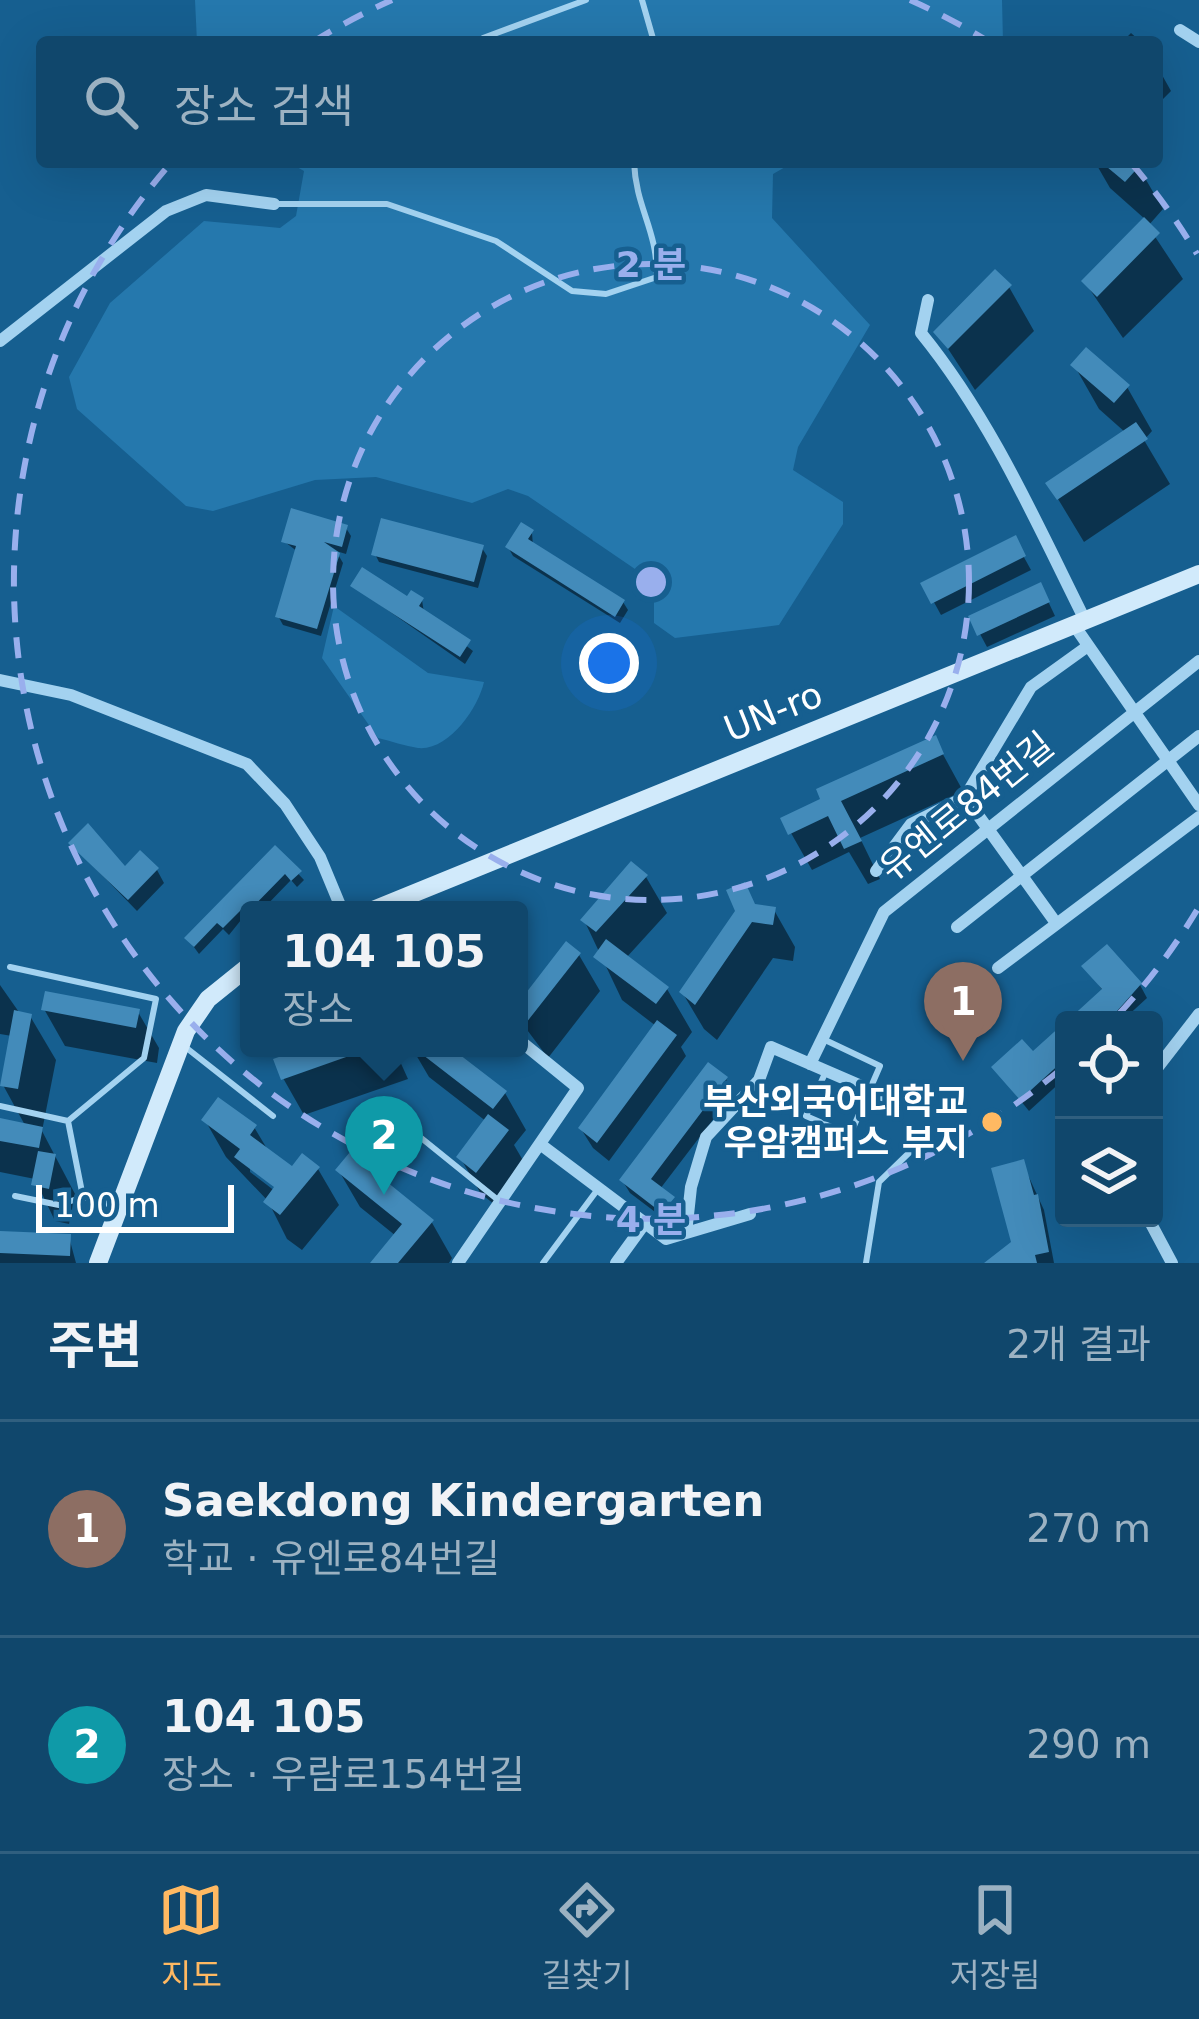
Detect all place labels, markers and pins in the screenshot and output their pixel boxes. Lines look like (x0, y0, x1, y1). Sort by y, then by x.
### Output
centre of rings (630, 561, 672, 603)
pin: 1 (924, 962, 1002, 1061)
place label: 부산외국어대학교 우암캠퍼스 부지 (703, 1081, 968, 1163)
pin: 2 (345, 1096, 423, 1195)
marker: 부산외국어대학교 우암캠퍼스 부지 (979, 1109, 1005, 1135)

